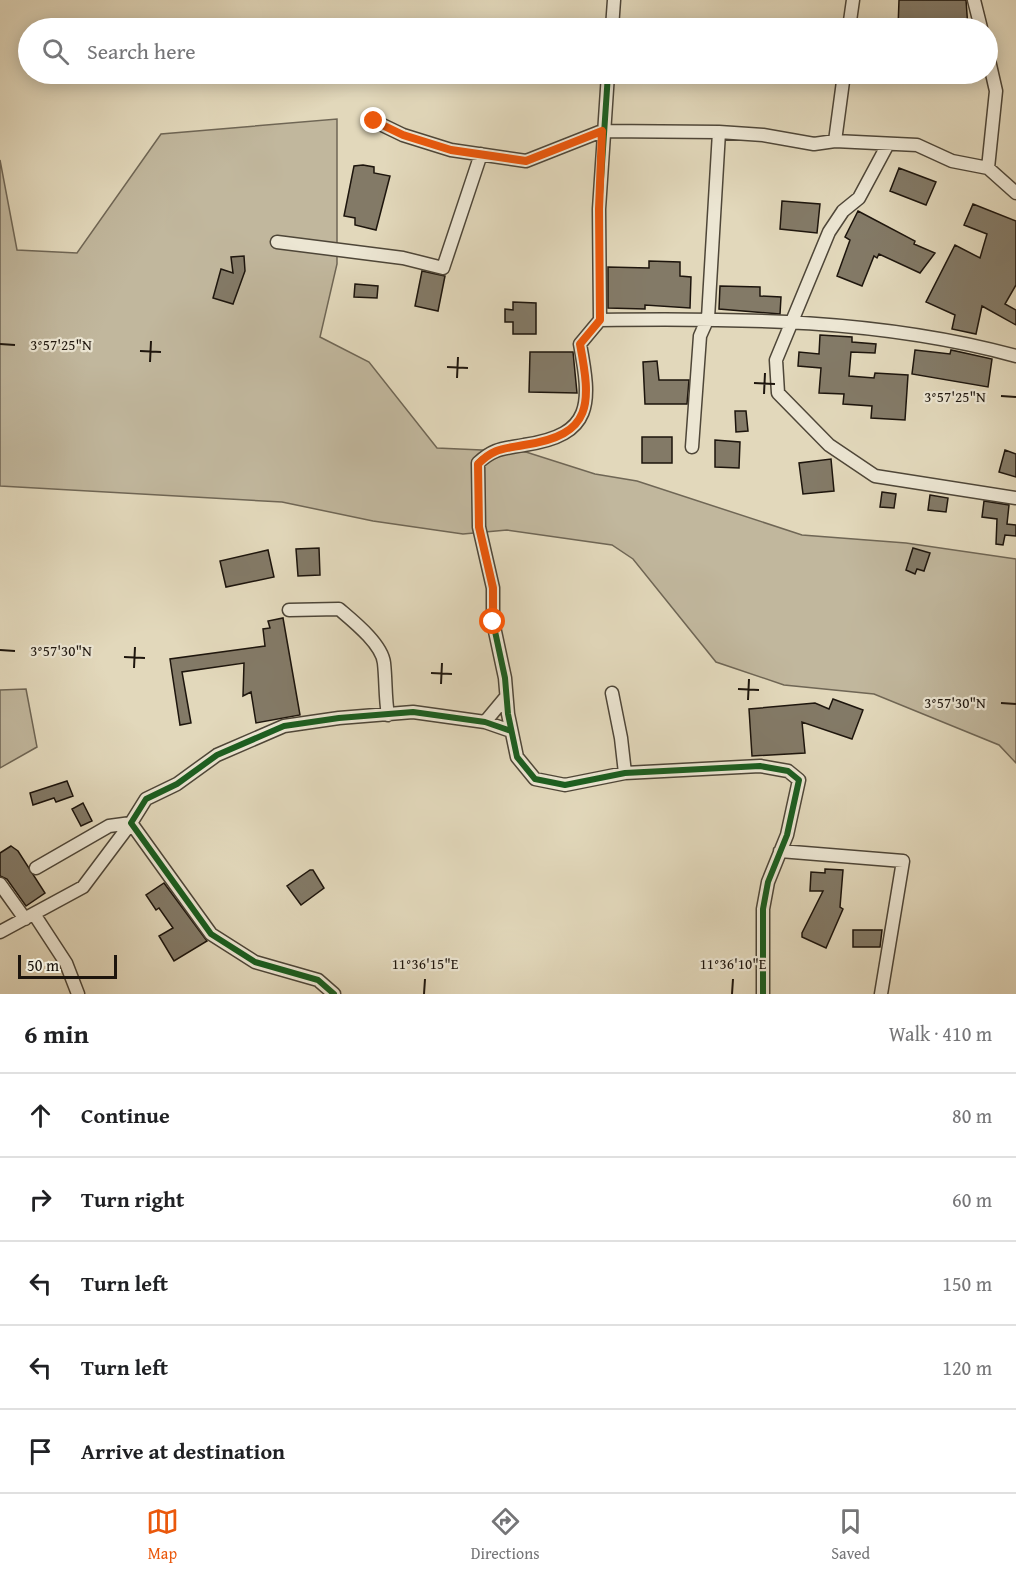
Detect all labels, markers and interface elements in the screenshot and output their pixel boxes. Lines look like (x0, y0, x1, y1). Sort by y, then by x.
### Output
search box (18, 18, 998, 84)
icon: search (39, 35, 72, 68)
text: Search here (87, 35, 196, 67)
route end (360, 107, 386, 133)
text: 3°57'25"N (30, 334, 92, 355)
text: 3°57'25"N (924, 386, 986, 407)
route start (479, 608, 505, 634)
text: 3°57'30"N (30, 640, 92, 661)
text: 3°57'30"N (924, 692, 986, 713)
scale bar (18, 952, 117, 980)
text: 50 m (27, 953, 59, 977)
text: 11°36'15"E (392, 953, 459, 974)
text: 11°36'10"E (700, 953, 767, 974)
text: 6 min (24, 1014, 89, 1053)
text: Walk · 410 m (889, 1019, 992, 1048)
icon: ahead (24, 1099, 57, 1132)
text: Continue (81, 1099, 170, 1131)
text: 80 m (952, 1101, 992, 1130)
icon: right (24, 1183, 57, 1216)
text: Turn right (81, 1183, 184, 1215)
text: 60 m (952, 1185, 992, 1214)
icon: left (24, 1267, 57, 1300)
text: Turn left (81, 1267, 168, 1299)
text: 150 m (942, 1269, 992, 1298)
icon: left (24, 1351, 57, 1384)
text: Turn left (81, 1351, 168, 1383)
text: 120 m (942, 1353, 992, 1382)
icon: arrive (24, 1435, 57, 1468)
text: Arrive at destination (81, 1435, 285, 1467)
tab: Map (146, 1505, 179, 1565)
tab: Directions (471, 1505, 540, 1565)
tab: Saved (831, 1505, 870, 1565)

